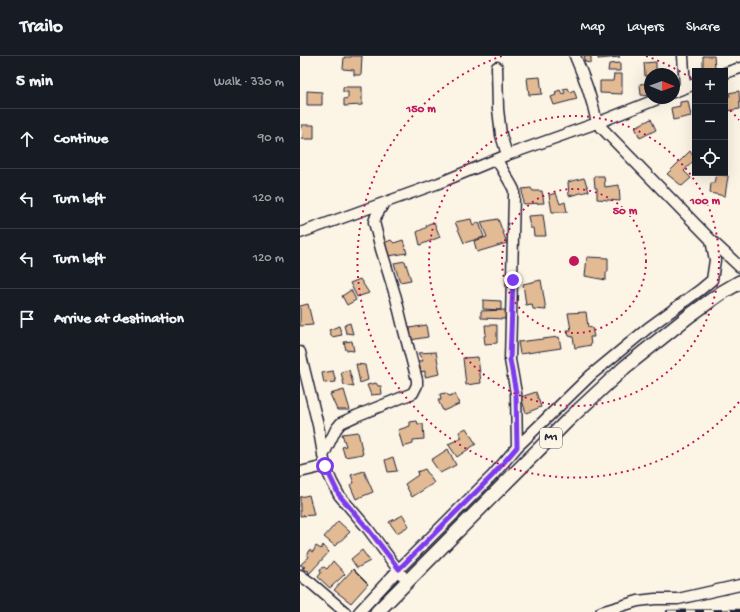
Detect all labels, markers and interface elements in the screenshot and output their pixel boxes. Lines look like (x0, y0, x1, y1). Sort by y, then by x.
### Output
text: Trailo (20, 16, 63, 39)
text: Map (581, 19, 605, 36)
text: Layers (627, 19, 664, 36)
text: Share (686, 19, 720, 36)
north arrow (644, 68, 680, 104)
map controls (692, 68, 728, 176)
button: + (692, 68, 728, 104)
text: 5 min (16, 72, 53, 92)
text: Walk · 330 m (214, 75, 284, 90)
text: 150 m (405, 103, 436, 117)
button: − (692, 104, 728, 140)
icon: ahead (16, 128, 38, 150)
text: Continue (54, 130, 108, 148)
text: 90 m (258, 131, 284, 146)
button: locate (692, 140, 728, 176)
icon: left (16, 188, 38, 210)
text: Turn left (54, 190, 105, 208)
text: 120 m (253, 191, 284, 206)
text: 100 m (689, 195, 720, 209)
text: 50 m (613, 205, 638, 219)
icon: left (16, 248, 38, 270)
text: Turn left (54, 250, 105, 268)
text: 120 m (253, 251, 284, 266)
centre of rings (567, 254, 581, 268)
route end (504, 271, 522, 289)
icon: arrive (16, 308, 38, 330)
text: Arrive at destination (54, 310, 184, 328)
road number: M1 (540, 428, 562, 448)
route start (316, 457, 334, 475)

